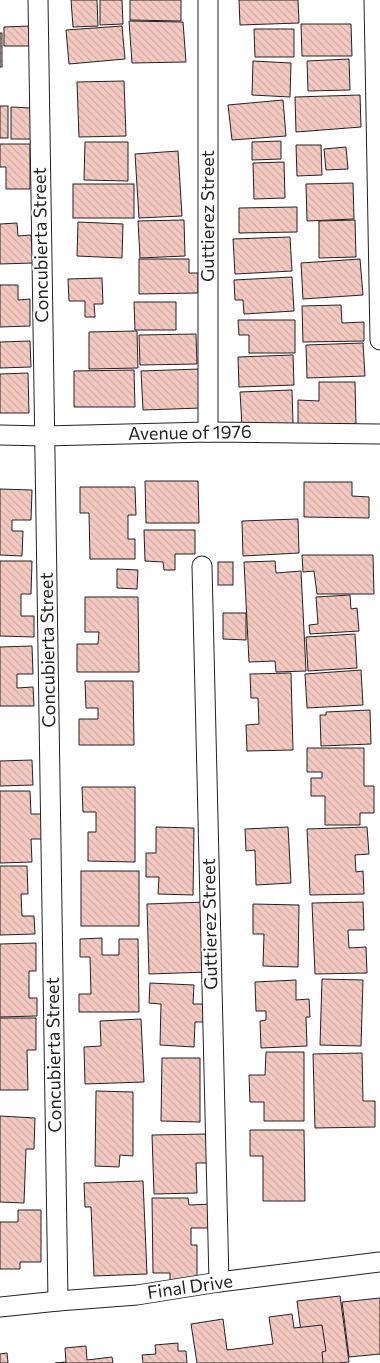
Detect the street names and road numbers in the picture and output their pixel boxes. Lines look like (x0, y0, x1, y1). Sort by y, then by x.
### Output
street label: Guttierez Street (196, 150, 218, 282)
street label: Concubierta Street (28, 167, 52, 323)
street label: Avenue of 1976 (128, 420, 252, 444)
street label: Concubierta Street (35, 572, 59, 728)
street label: Guttierez Street (197, 858, 221, 990)
street label: Concubierta Street (41, 977, 65, 1133)
street label: Final Drive (146, 1269, 234, 1303)

